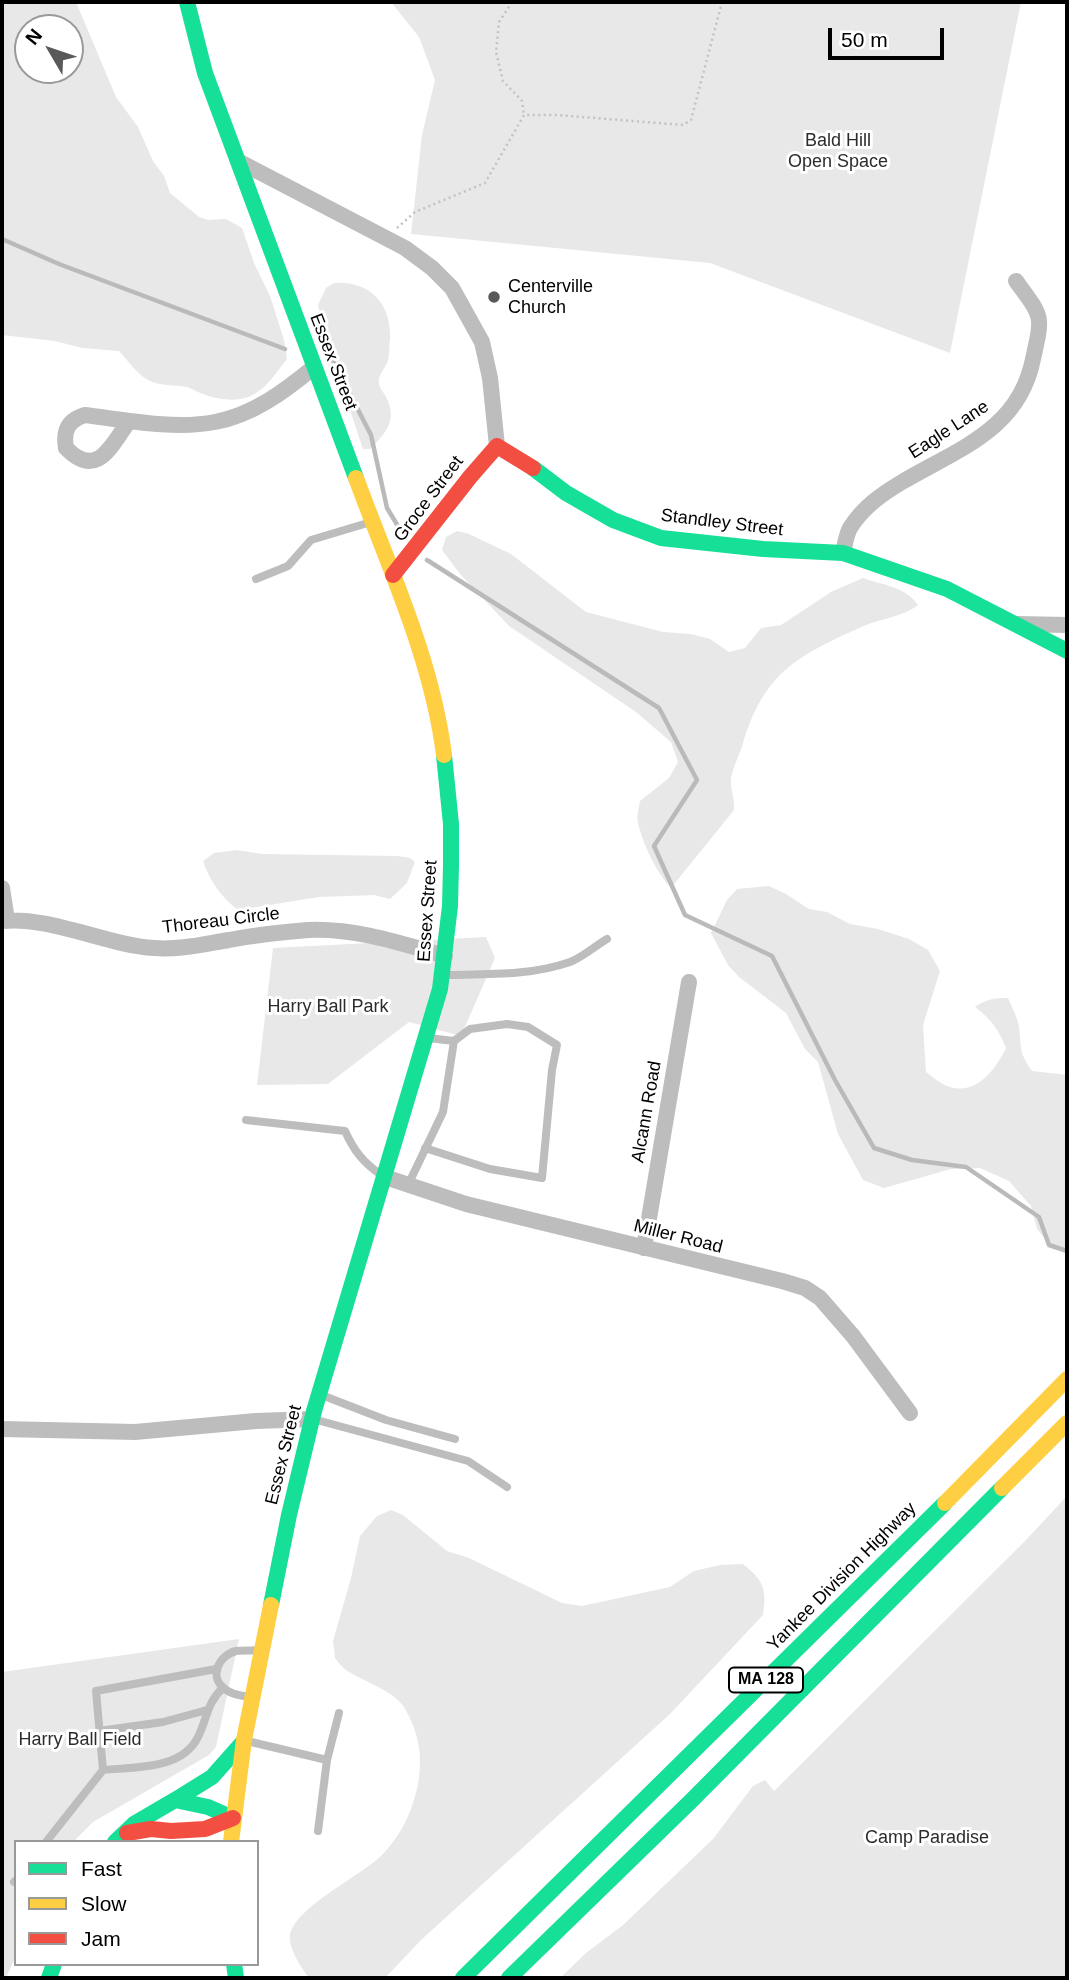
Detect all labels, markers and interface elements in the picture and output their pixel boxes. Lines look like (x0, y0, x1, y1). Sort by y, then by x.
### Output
north arrow (14, 14, 84, 84)
scale bar (831, 14, 946, 58)
text: N (21, 25, 46, 49)
text: 50 m (841, 28, 888, 51)
park label: Bald Hill Open Space (788, 130, 888, 172)
place label: Centerville Church (508, 276, 593, 318)
marker: Centerville Church (486, 289, 502, 305)
street label: Essex Street (305, 310, 361, 414)
street label: Eagle Lane (905, 396, 993, 464)
street label: Groce Street (390, 452, 468, 546)
street label: Standley Street (660, 505, 784, 541)
street label: Essex Street (414, 859, 442, 963)
street label: Thoreau Circle (161, 903, 281, 939)
park label: Harry Ball Park (267, 996, 389, 1018)
street label: Alcann Road (627, 1059, 667, 1165)
street label: Miller Road (631, 1216, 725, 1258)
street label: Essex Street (261, 1403, 307, 1507)
street label: Yankee Division Highway (763, 1498, 921, 1656)
road number: MA 128 (729, 1668, 803, 1692)
park label: Harry Ball Field (18, 1729, 142, 1751)
park label: Camp Paradise (865, 1827, 989, 1849)
legend (14, 1840, 259, 1966)
text: Fast (81, 1857, 122, 1880)
text: Slow (81, 1892, 127, 1915)
text: Jam (81, 1927, 121, 1950)

